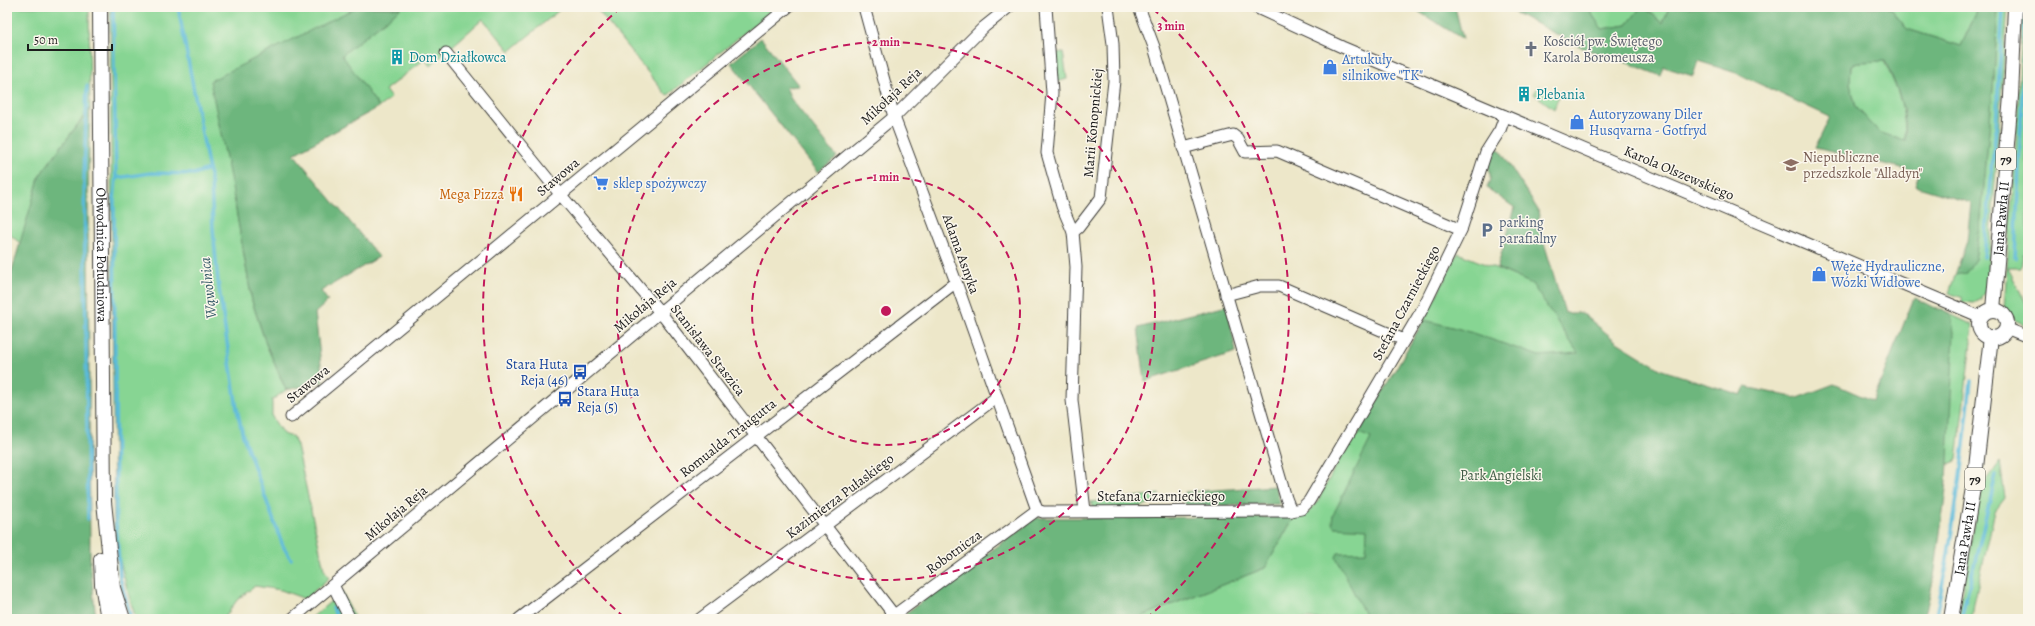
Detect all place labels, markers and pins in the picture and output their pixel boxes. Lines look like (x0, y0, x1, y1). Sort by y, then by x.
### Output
place label: Kościół pw. Świętego Karola Boromeusza (1543, 32, 1662, 67)
church icon: Kościół pw. Świętego Karola Boromeusza (1522, 40, 1540, 58)
building icon: Dom Działkowca (388, 48, 406, 66)
place label: Dom Działkowca (409, 48, 507, 67)
place label: Artukuły silnikowe "TK" (1341, 50, 1423, 85)
shop icon: Artukuły silnikowe "TK" (1321, 58, 1339, 76)
building icon: Plebania (1515, 85, 1533, 103)
place label: Plebania (1536, 85, 1586, 104)
place label: Autoryzowany Diler Husqvarna - Gotfryd (1588, 105, 1707, 140)
shop icon: Autoryzowany Diler Husqvarna - Gotfryd (1568, 113, 1586, 131)
place label: Niepubliczne przedszkole "Alladyn" (1803, 148, 1922, 183)
school or university icon: Niepubliczne przedszkole "Alladyn" (1782, 156, 1800, 174)
supermarket icon: sklep spożywczy (592, 174, 610, 192)
place label: sklep spożywczy (613, 174, 707, 193)
place label: Mega Pizza (439, 185, 504, 204)
restaurant icon: Mega Pizza (507, 185, 525, 203)
place label: parking parafialny (1499, 213, 1557, 248)
parking icon: parking parafialny (1478, 221, 1496, 239)
place label: Węże Hydrauliczne, Wózki Widłowe (1830, 257, 1945, 292)
shop icon: Węże Hydrauliczne, Wózki Widłowe (1810, 265, 1828, 283)
centre of rings (879, 304, 893, 318)
place label: Stara Huta Reja (46) (506, 355, 568, 390)
bus stop icon: Stara Huta Reja (46) (571, 363, 589, 381)
place label: Stara Huta Reja (5) (577, 382, 640, 417)
bus stop icon: Stara Huta Reja (5) (556, 390, 574, 408)

